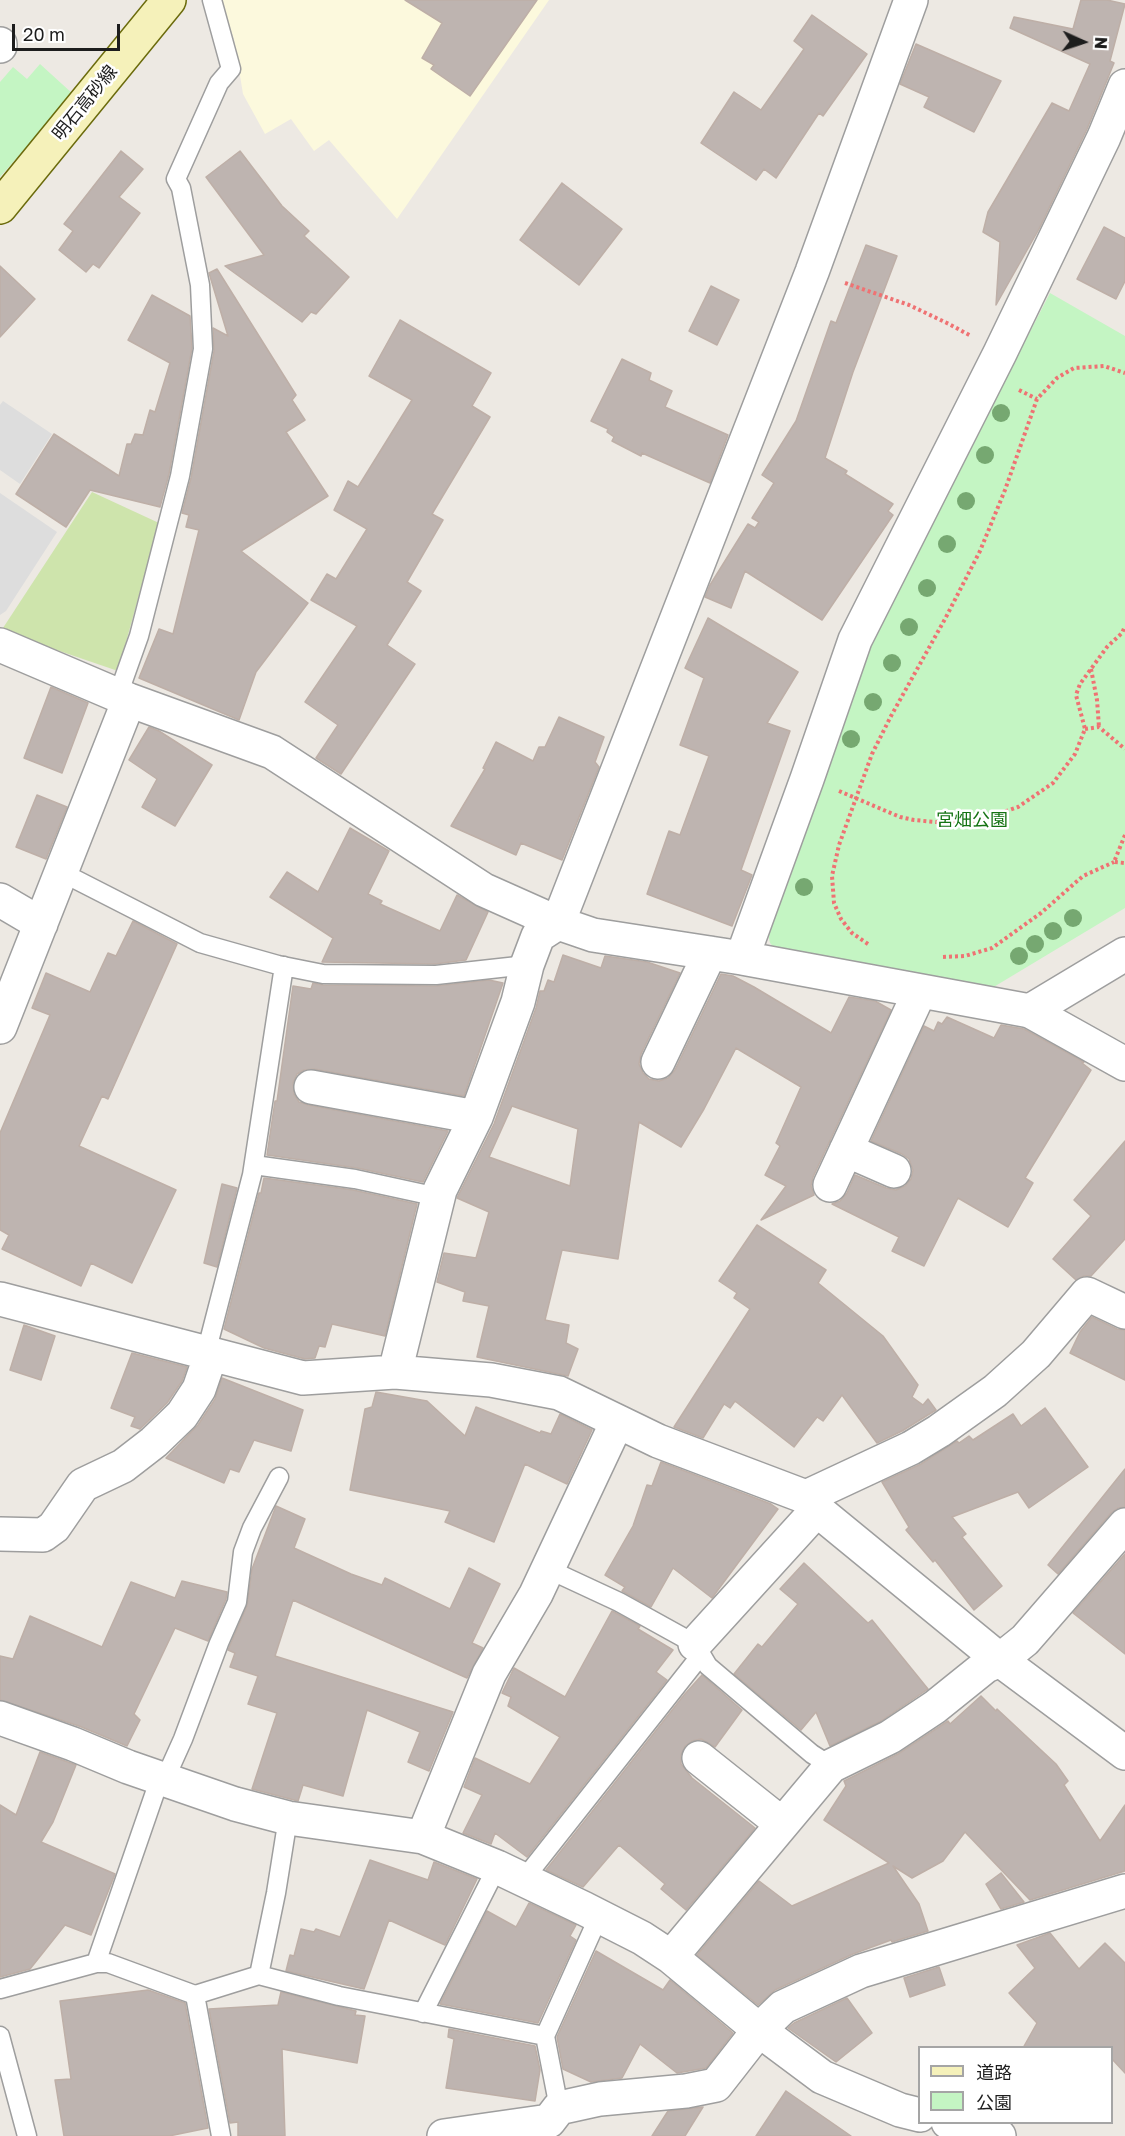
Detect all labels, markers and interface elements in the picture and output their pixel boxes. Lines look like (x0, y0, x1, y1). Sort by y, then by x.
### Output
scale bar (15, 12, 123, 50)
north arrow (1053, 12, 1113, 72)
text: 20 m (23, 23, 65, 45)
text: N (1091, 36, 1111, 50)
street label: 明石高砂線 (48, 61, 122, 145)
park label: 宮畑公園 (936, 809, 1008, 831)
legend (918, 2046, 1113, 2124)
text: 道路 (976, 2061, 1012, 2083)
text: 公園 (976, 2091, 1012, 2113)

